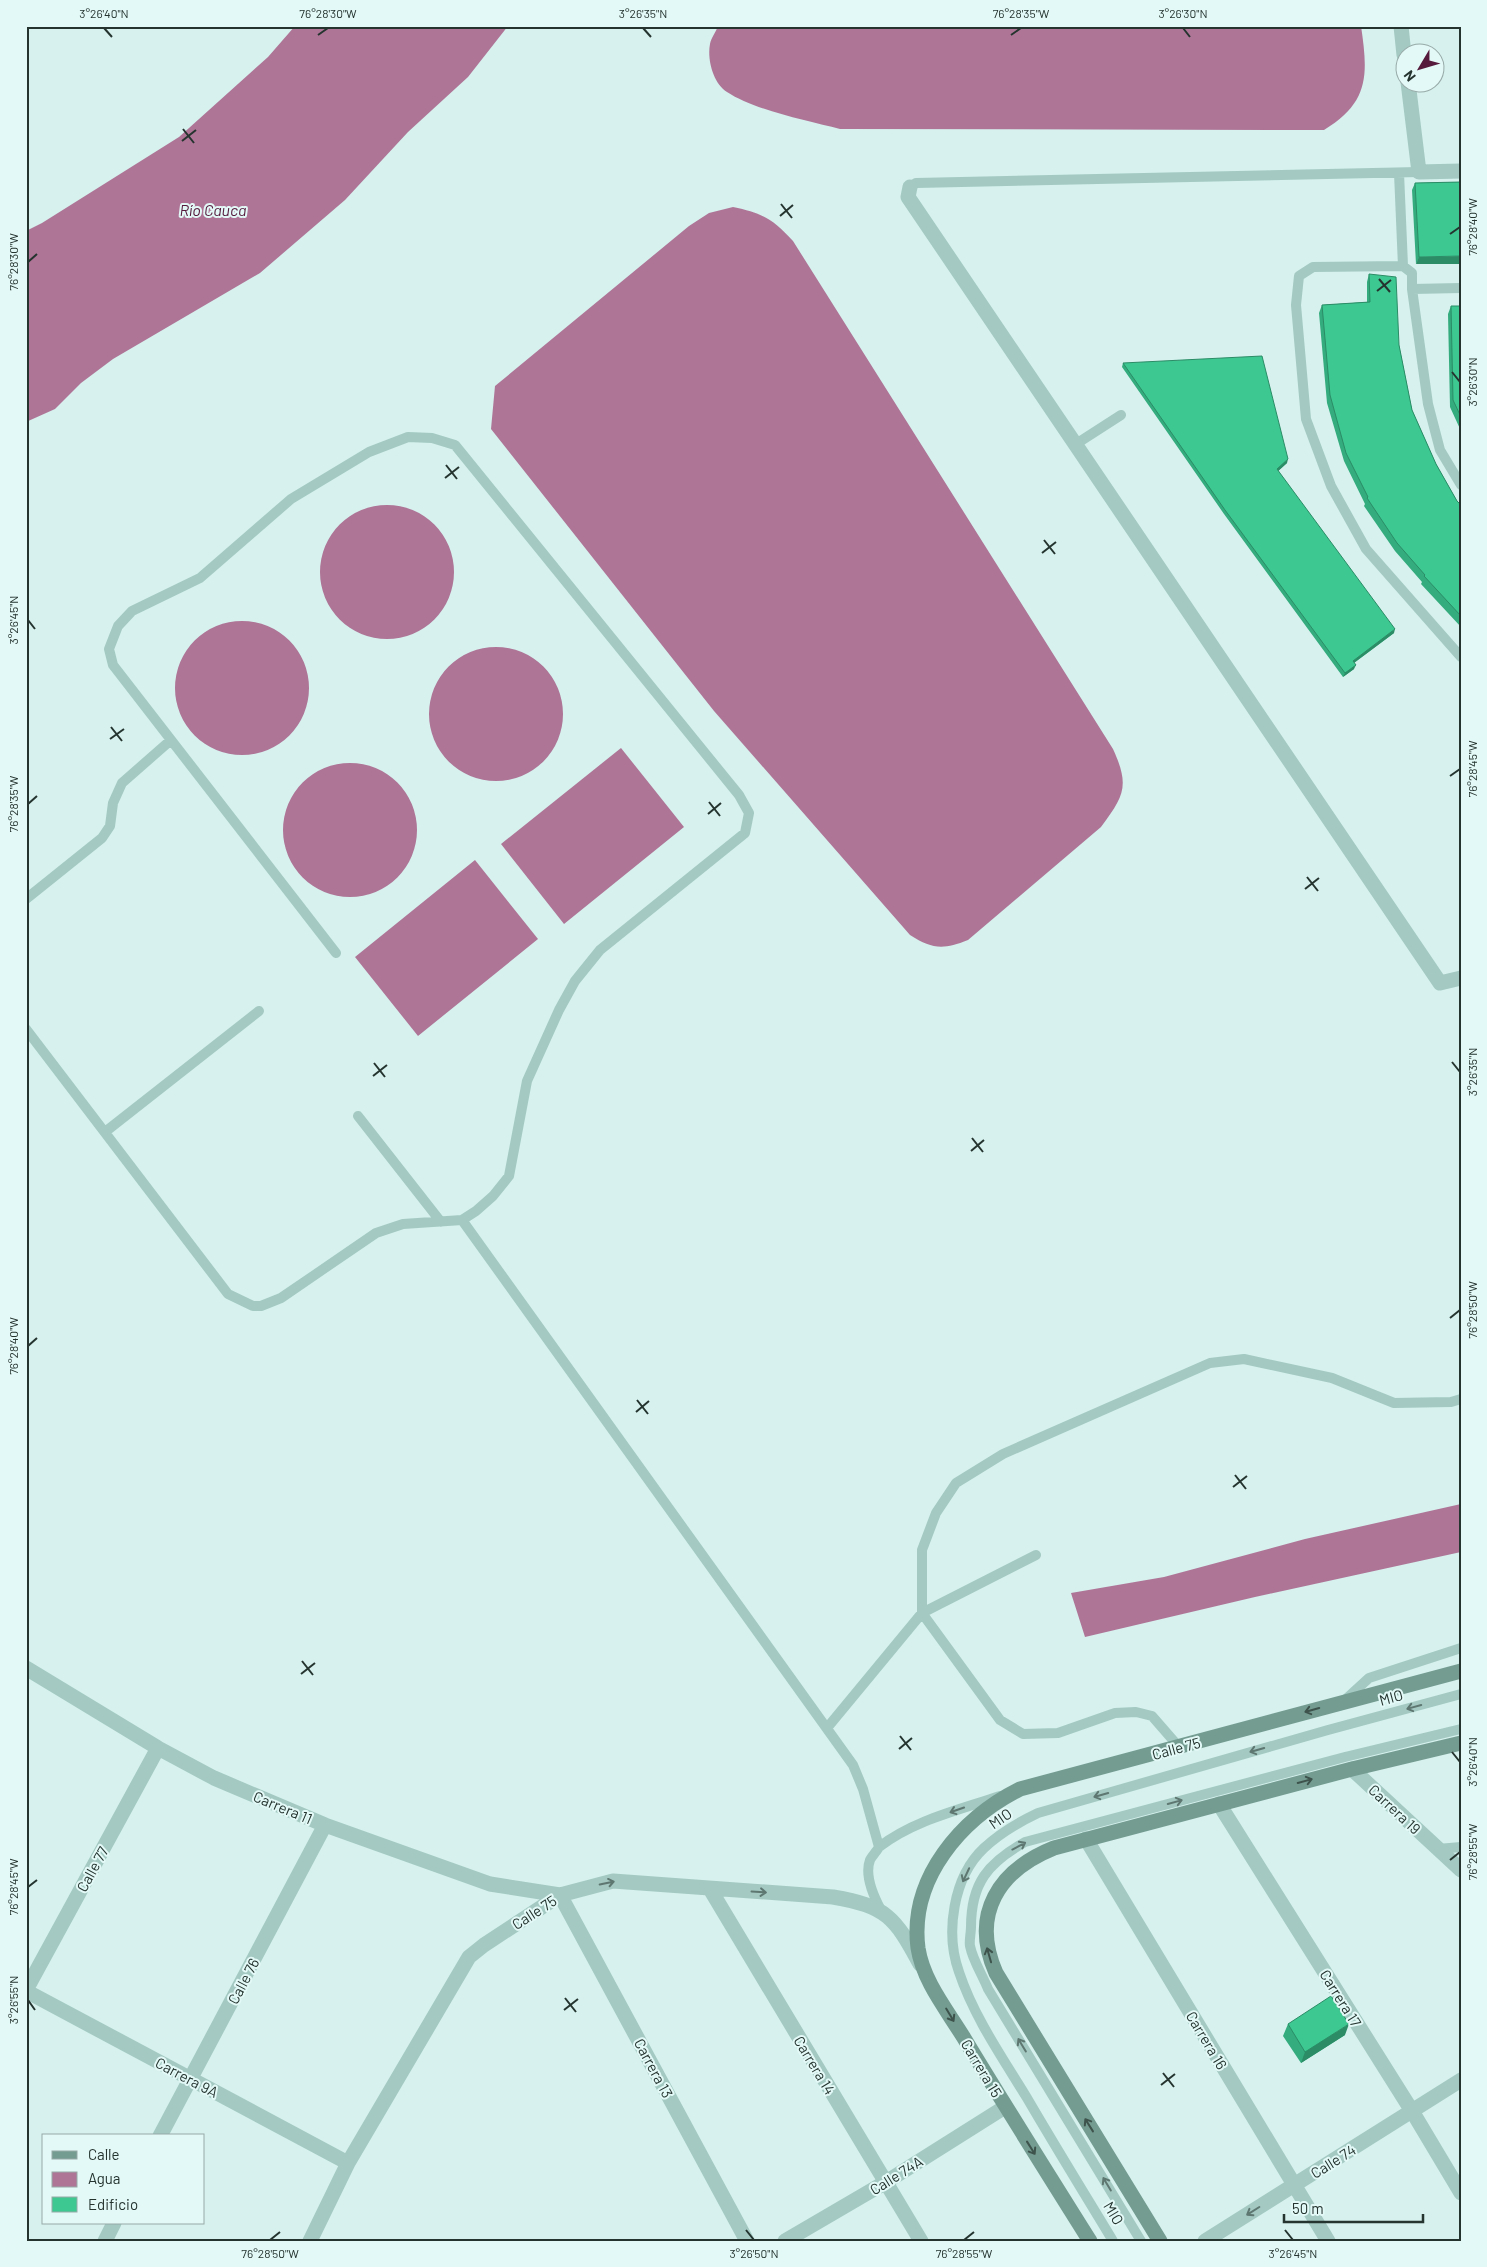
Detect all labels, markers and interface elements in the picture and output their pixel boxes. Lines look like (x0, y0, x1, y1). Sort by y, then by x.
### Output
text: 3°26'40"N (79, 6, 129, 20)
text: 76°28'30"W (299, 6, 357, 20)
text: 3°26'35"N (619, 6, 667, 20)
text: 76°28'35"W (993, 6, 1050, 20)
text: 3°26'30"N (1158, 6, 1208, 20)
north arrow (1394, 42, 1444, 92)
text: N (1400, 67, 1419, 85)
text: 76°28'40"W (1465, 198, 1479, 256)
water label: Río Cauca (180, 200, 246, 219)
text: 76°28'30"W (6, 233, 20, 291)
text: 3°26'30"N (1465, 357, 1479, 407)
text: 3°26'45"N (6, 596, 20, 644)
text: 76°28'45"W (1465, 740, 1479, 798)
text: 76°28'35"W (6, 775, 20, 832)
text: 3°26'35"N (1465, 1048, 1479, 1096)
text: 76°28'50"W (1465, 1281, 1479, 1339)
text: 76°28'40"W (6, 1317, 20, 1375)
street label: MIO (1377, 1685, 1405, 1709)
one-way arrow (1406, 1703, 1422, 1712)
one-way arrow (1305, 1706, 1321, 1715)
street label: Calle 75 (1150, 1733, 1202, 1763)
text: 3°26'40"N (1465, 1737, 1479, 1787)
one-way arrow (1249, 1746, 1265, 1756)
one-way arrow (1296, 1776, 1312, 1786)
street label: Carrera 19 (1365, 1780, 1425, 1838)
street label: Carrera 11 (251, 1787, 315, 1827)
one-way arrow (1093, 1791, 1109, 1801)
one-way arrow (1167, 1797, 1183, 1806)
street label: MIO (985, 1804, 1015, 1832)
one-way arrow (949, 1806, 965, 1816)
text: 76°28'55"W (1465, 1823, 1479, 1880)
one-way arrow (1011, 1840, 1026, 1850)
street label: Calle 77 (72, 1843, 112, 1895)
text: 76°28'45"W (6, 1858, 20, 1916)
one-way arrow (961, 1867, 970, 1882)
one-way arrow (599, 1878, 615, 1887)
one-way arrow (750, 1888, 766, 1897)
street label: Calle 75 (508, 1891, 560, 1933)
one-way arrow (984, 1948, 994, 1964)
street label: Calle 76 (223, 1955, 263, 2007)
street label: Carrera 17 (1316, 1966, 1366, 2030)
text: 3°26'55"N (6, 1976, 20, 2024)
one-way arrow (945, 2007, 955, 2021)
street label: Carrera 16 (1183, 2008, 1231, 2072)
street label: Carrera 14 (791, 2032, 839, 2098)
street label: Carrera 13 (631, 2035, 677, 2101)
street label: Carrera 15 (958, 2036, 1006, 2100)
one-way arrow (1017, 2039, 1027, 2053)
street label: Carrera 9A (153, 2053, 221, 2101)
one-way arrow (1083, 2118, 1093, 2132)
legend (42, 2134, 205, 2224)
street label: Calle 74 (1307, 2140, 1359, 2182)
one-way arrow (1026, 2141, 1037, 2155)
text: Calle (88, 2145, 120, 2163)
street label: Calle 74A (866, 2152, 926, 2198)
text: Agua (88, 2169, 121, 2187)
one-way arrow (1101, 2178, 1111, 2192)
scale bar (1284, 2192, 1423, 2224)
text: Edificio (88, 2195, 138, 2213)
street label: MIO (1100, 2198, 1128, 2228)
text: 50 m (1292, 2199, 1324, 2217)
one-way arrow (1246, 2206, 1260, 2216)
text: 76°28'50"W (241, 2246, 299, 2260)
text: 3°26'50"N (729, 2246, 779, 2260)
text: 76°28'55"W (936, 2246, 993, 2260)
text: 3°26'45"N (1269, 2246, 1317, 2260)

